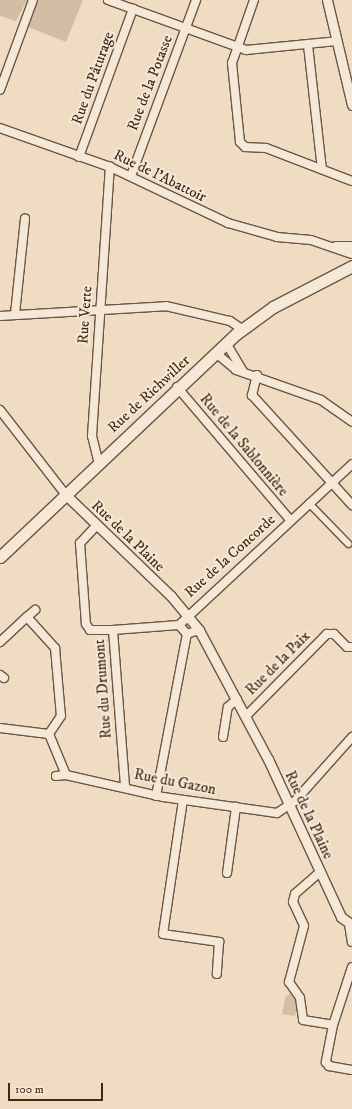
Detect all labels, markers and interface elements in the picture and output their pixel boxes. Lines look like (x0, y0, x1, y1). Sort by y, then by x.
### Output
street label: Rue du Pâturage (68, 29, 118, 127)
street label: Rue de la Potasse (124, 33, 176, 133)
street label: Rue de l'Abattoir (111, 146, 209, 206)
street label: Rue Verte (74, 285, 96, 345)
street label: Rue de Richwiller (104, 351, 194, 437)
street label: Rue de la Sablonnière (196, 390, 292, 500)
street label: Rue de la Plaine (88, 497, 168, 575)
street label: Rue de la Concorde (181, 511, 279, 601)
street label: Rue de la Paix (242, 627, 314, 699)
street label: Rue du Drumont (91, 639, 115, 739)
street label: Rue du Gazon (133, 765, 217, 799)
street label: Rue de la Plaine (281, 768, 337, 862)
scale bar (10, 1075, 105, 1101)
text: 100 m (15, 1082, 44, 1097)

